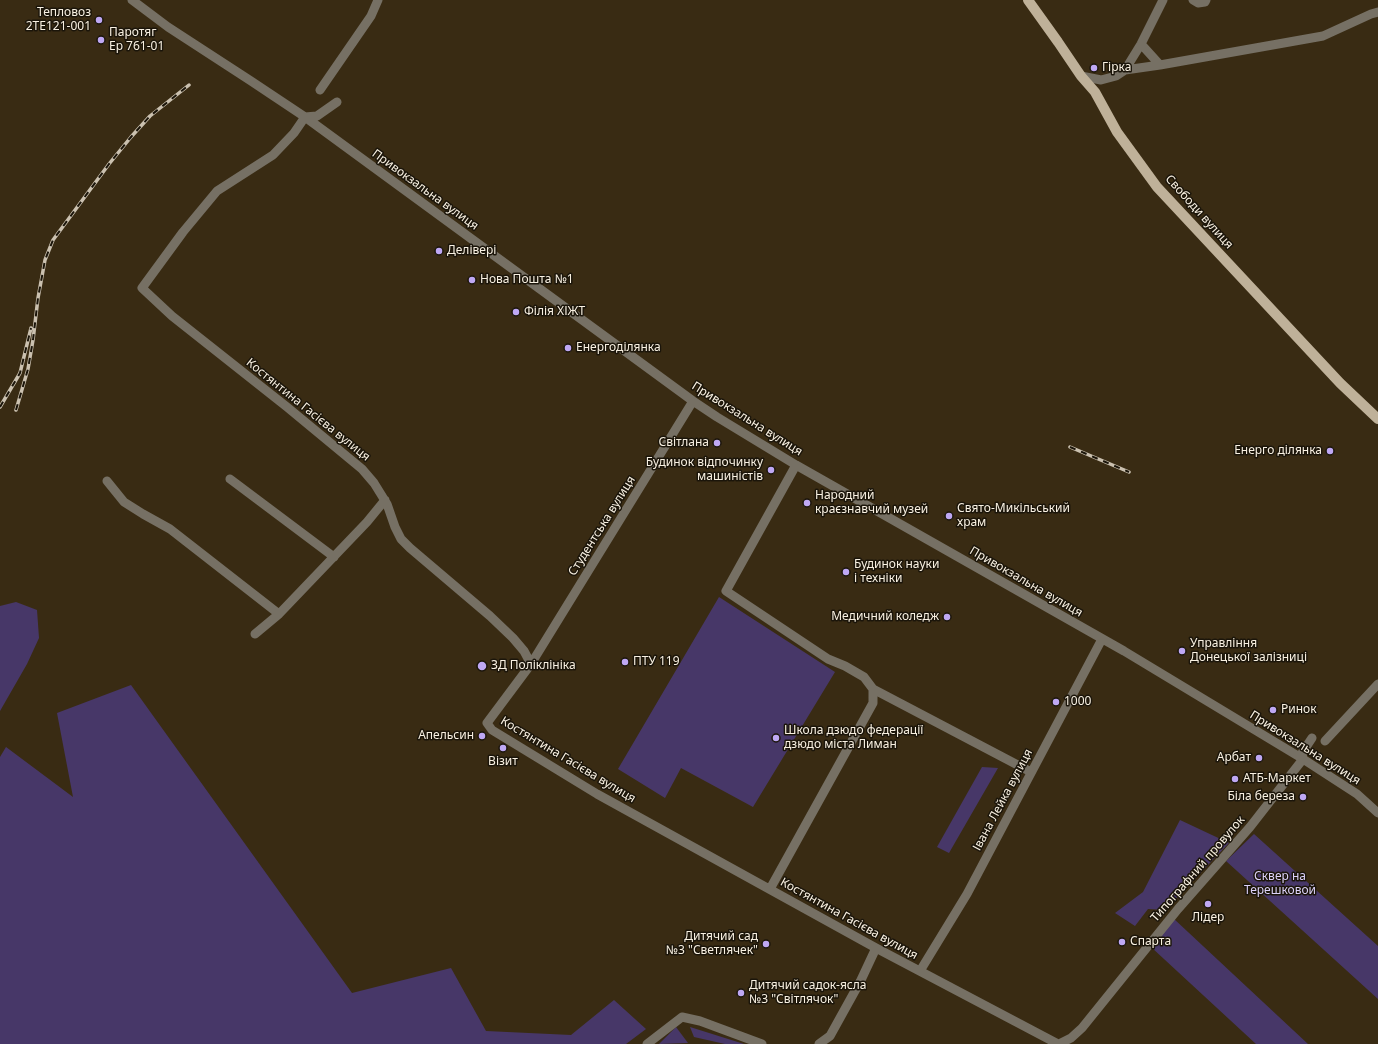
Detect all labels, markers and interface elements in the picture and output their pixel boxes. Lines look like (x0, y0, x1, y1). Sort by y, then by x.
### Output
place label: Тепловоз 2ТЕ121-001 (26, 6, 91, 34)
marker: Тепловоз 2ТЕ121-001 (94, 15, 104, 25)
place label: Паротяг Ер 761-01 (109, 26, 164, 54)
marker: Паротяг Ер 761-01 (96, 35, 106, 45)
place label: Гірка (1102, 61, 1131, 75)
marker: Гірка (1089, 63, 1099, 73)
street label: Привокзальна вулиця (369, 147, 481, 233)
street label: Свободи вулиця (1162, 172, 1236, 252)
place label: Делівері (447, 244, 496, 258)
marker: Делівері (434, 246, 444, 256)
place label: Нова Пошта №1 (480, 273, 574, 287)
marker: Нова Пошта №1 (467, 275, 477, 285)
place label: Філія ХІЖТ (524, 305, 585, 319)
marker: Філія ХІЖТ (511, 307, 521, 317)
place label: Енергоділянка (576, 341, 661, 355)
marker: Енергоділянка (563, 343, 573, 353)
street label: Костянтина Гасієва вулиця (243, 356, 373, 464)
street label: Привокзальна вулиця (689, 379, 805, 459)
place label: Світлана (658, 436, 709, 450)
marker: Світлана (712, 438, 722, 448)
place label: Енерго ділянка (1234, 444, 1322, 458)
marker: Енерго ділянка (1325, 446, 1335, 456)
place label: Будинок відпочинку машиністів (646, 456, 763, 484)
marker: Будинок відпочинку машиністів (766, 465, 776, 475)
street label: Студентська вулиця (565, 474, 639, 578)
place label: Народний краєзнавчий музей (815, 489, 928, 517)
marker: Народний краєзнавчий музей (802, 498, 812, 508)
place label: Свято-Микільський храм (957, 502, 1070, 530)
marker: Свято-Микільський храм (944, 511, 954, 521)
street label: Привокзальна вулиця (967, 544, 1085, 620)
place label: Будинок науки і техніки (854, 558, 939, 586)
marker: Будинок науки і техніки (841, 567, 851, 577)
place label: Медичний коледж (831, 610, 939, 624)
marker: Медичний коледж (942, 612, 952, 622)
place label: Управління Донецької залізниці (1190, 637, 1307, 665)
marker: Управління Донецької залізниці (1177, 646, 1187, 656)
place label: ПТУ 119 (633, 655, 680, 669)
marker: ПТУ 119 (620, 657, 630, 667)
place label: ЗД Поліклініка (491, 659, 576, 673)
marker: ЗД Поліклініка (476, 660, 488, 672)
place label: 1000 (1064, 695, 1091, 709)
marker: 1000 (1051, 697, 1061, 707)
place label: Ринок (1281, 703, 1317, 717)
marker: Ринок (1268, 705, 1278, 715)
street label: Привокзальна вулиця (1247, 708, 1363, 788)
street label: Костянтина Гасієва вулиця (498, 714, 638, 806)
place label: Школа дзюдо федерації дзюдо міста Лиман (784, 724, 923, 752)
place label: Апельсин (418, 729, 474, 743)
marker: Апельсин (477, 731, 487, 741)
marker: Школа дзюдо федерації дзюдо міста Лиман (771, 733, 781, 743)
marker: Візит (498, 743, 508, 753)
street label: Івана Лейка вулиця (970, 747, 1036, 853)
place label: Арбат (1217, 751, 1251, 765)
marker: Арбат (1254, 753, 1264, 763)
place label: Візит (488, 755, 518, 769)
place label: АТБ-Маркет (1243, 772, 1311, 786)
marker: АТБ-Маркет (1230, 774, 1240, 784)
place label: Біла береза (1227, 790, 1295, 804)
marker: Біла береза (1298, 792, 1308, 802)
street label: Типографний провулок (1148, 813, 1248, 925)
park label: Сквер на Терешковой (1244, 870, 1316, 898)
street label: Костянтина Гасієва вулиця (778, 875, 920, 963)
marker: Лідер (1203, 899, 1213, 909)
place label: Лідер (1192, 911, 1224, 925)
place label: Дитячий сад №3 "Светлячек" (666, 930, 758, 958)
place label: Спарта (1130, 935, 1171, 949)
marker: Спарта (1117, 937, 1127, 947)
marker: Дитячий сад №3 "Светлячек" (761, 939, 771, 949)
place label: Дитячий садок-ясла №3 "Світлячок" (749, 979, 866, 1007)
marker: Дитячий садок-ясла №3 "Світлячок" (736, 988, 746, 998)

